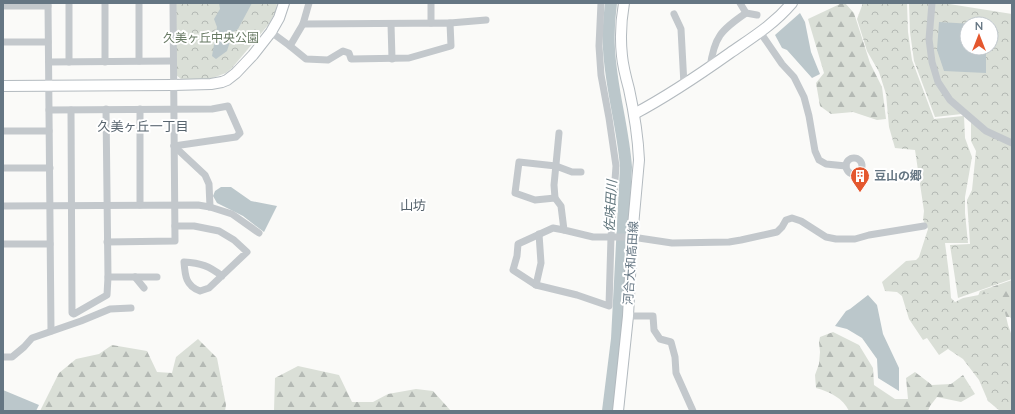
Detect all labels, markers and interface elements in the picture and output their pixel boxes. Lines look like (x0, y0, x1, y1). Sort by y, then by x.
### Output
north arrow (959, 16, 999, 56)
text: N (975, 19, 983, 32)
park label: 久美ヶ丘中央公園 (163, 30, 259, 45)
district label: 久美ヶ丘一丁目 (97, 118, 189, 134)
building icon: 豆山の郷 (849, 165, 871, 193)
place label: 豆山の郷 (874, 168, 922, 183)
water label: 佐味田川 (601, 178, 619, 232)
district label: 山坊 (400, 197, 426, 213)
street label: 河合大和高田線 (620, 221, 641, 305)

